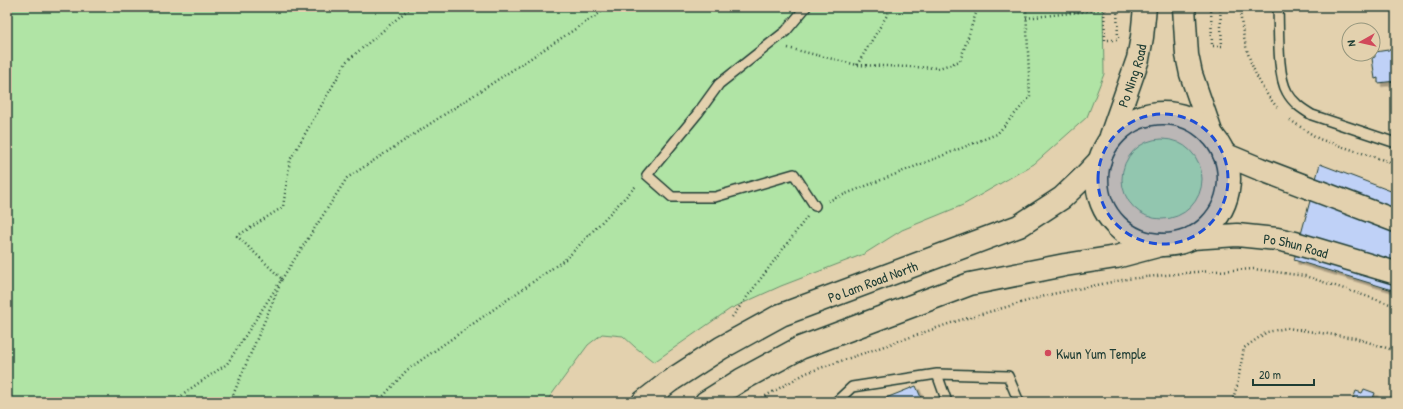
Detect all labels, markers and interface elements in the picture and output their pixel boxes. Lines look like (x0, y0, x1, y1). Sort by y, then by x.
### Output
north arrow (1341, 22, 1381, 62)
text: N (1344, 39, 1358, 47)
street label: Po Ning Road (1112, 42, 1150, 109)
street label: Po Shun Road (1263, 228, 1331, 262)
street label: Po Lam Road North (825, 255, 920, 306)
place label: Kwun Yum Temple (1056, 344, 1147, 364)
marker: Kwun Yum Temple (1043, 348, 1053, 358)
scale bar (1253, 361, 1314, 387)
text: 20 m (1259, 366, 1281, 383)

